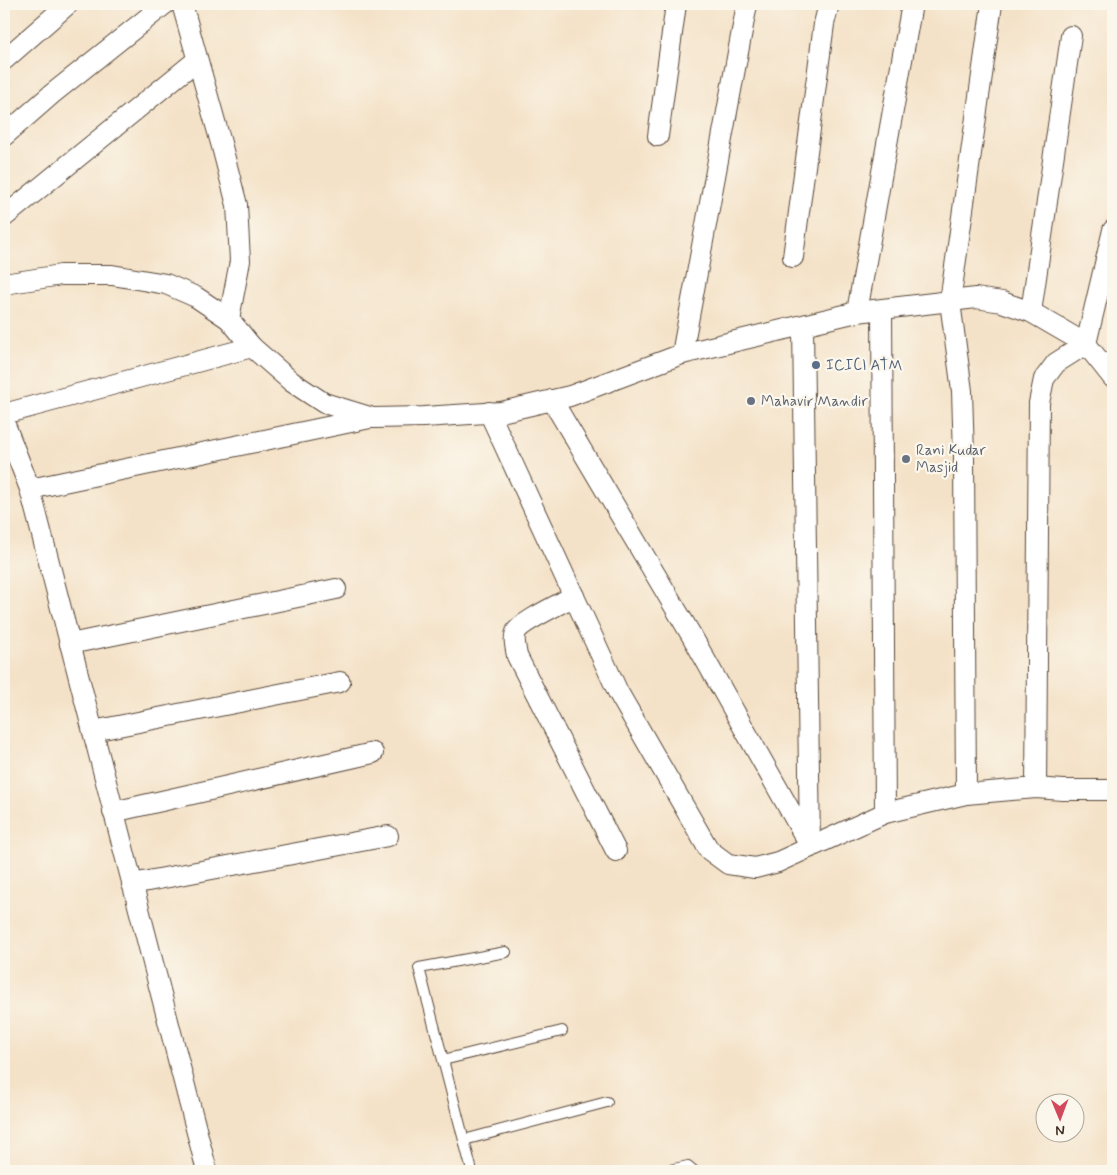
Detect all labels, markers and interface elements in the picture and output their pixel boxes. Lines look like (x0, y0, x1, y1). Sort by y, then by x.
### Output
place label: ICICI ATM (826, 356, 902, 376)
marker: ICICI ATM (810, 359, 822, 371)
place label: Mahavir Mandir (761, 392, 869, 412)
marker: Mahavir Mandir (745, 395, 757, 407)
place label: Rani Kudar Masjid (916, 441, 987, 478)
marker: Rani Kudar Masjid (900, 453, 912, 465)
north arrow (1034, 1092, 1084, 1142)
text: N (1055, 1121, 1065, 1139)

